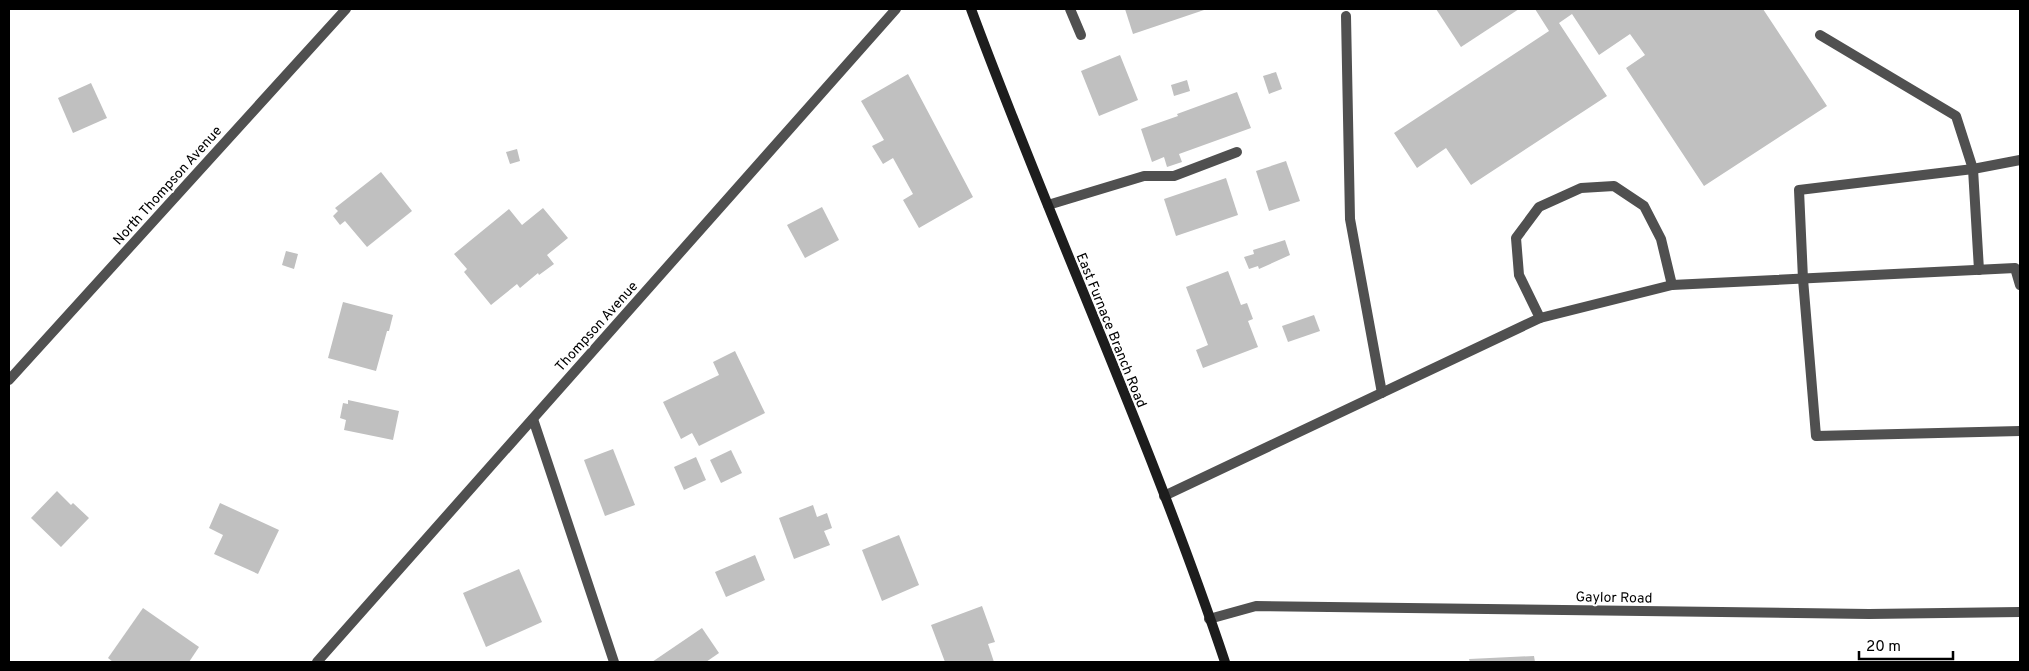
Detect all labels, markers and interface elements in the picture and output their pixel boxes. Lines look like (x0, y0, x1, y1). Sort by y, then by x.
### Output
street label: North Thompson Avenue (110, 123, 226, 249)
street label: East Furnace Branch Road (1072, 251, 1149, 410)
street label: Thompson Avenue (552, 278, 642, 376)
street label: Gaylor Road (1575, 589, 1653, 608)
scale bar (1859, 628, 1953, 660)
text: 20 m (1866, 638, 1901, 657)

